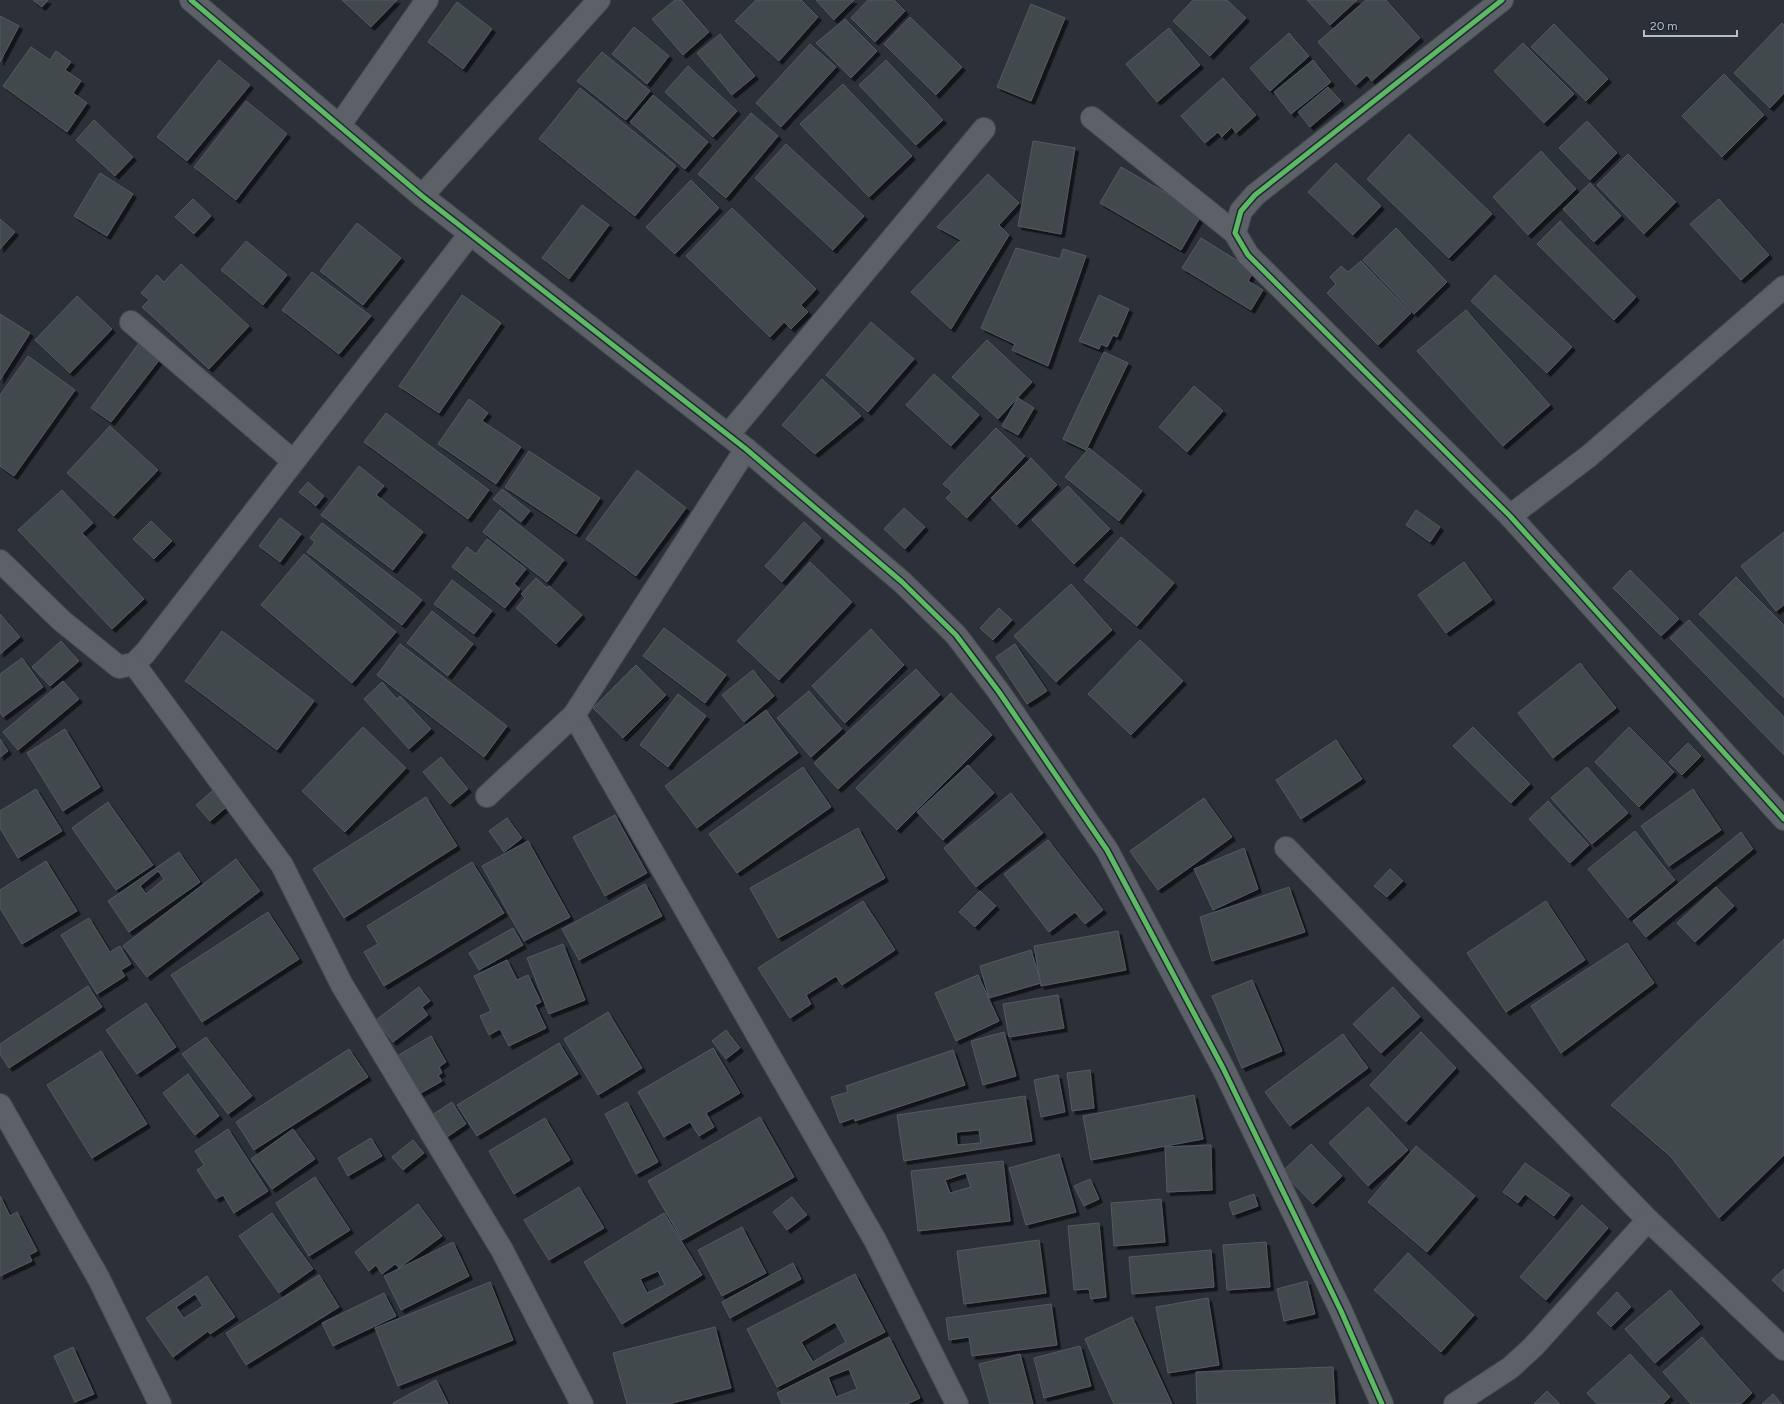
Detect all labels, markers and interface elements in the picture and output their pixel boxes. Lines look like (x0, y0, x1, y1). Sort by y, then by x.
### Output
scale bar (1644, 12, 1737, 38)
text: 20 m (1650, 19, 1678, 33)

